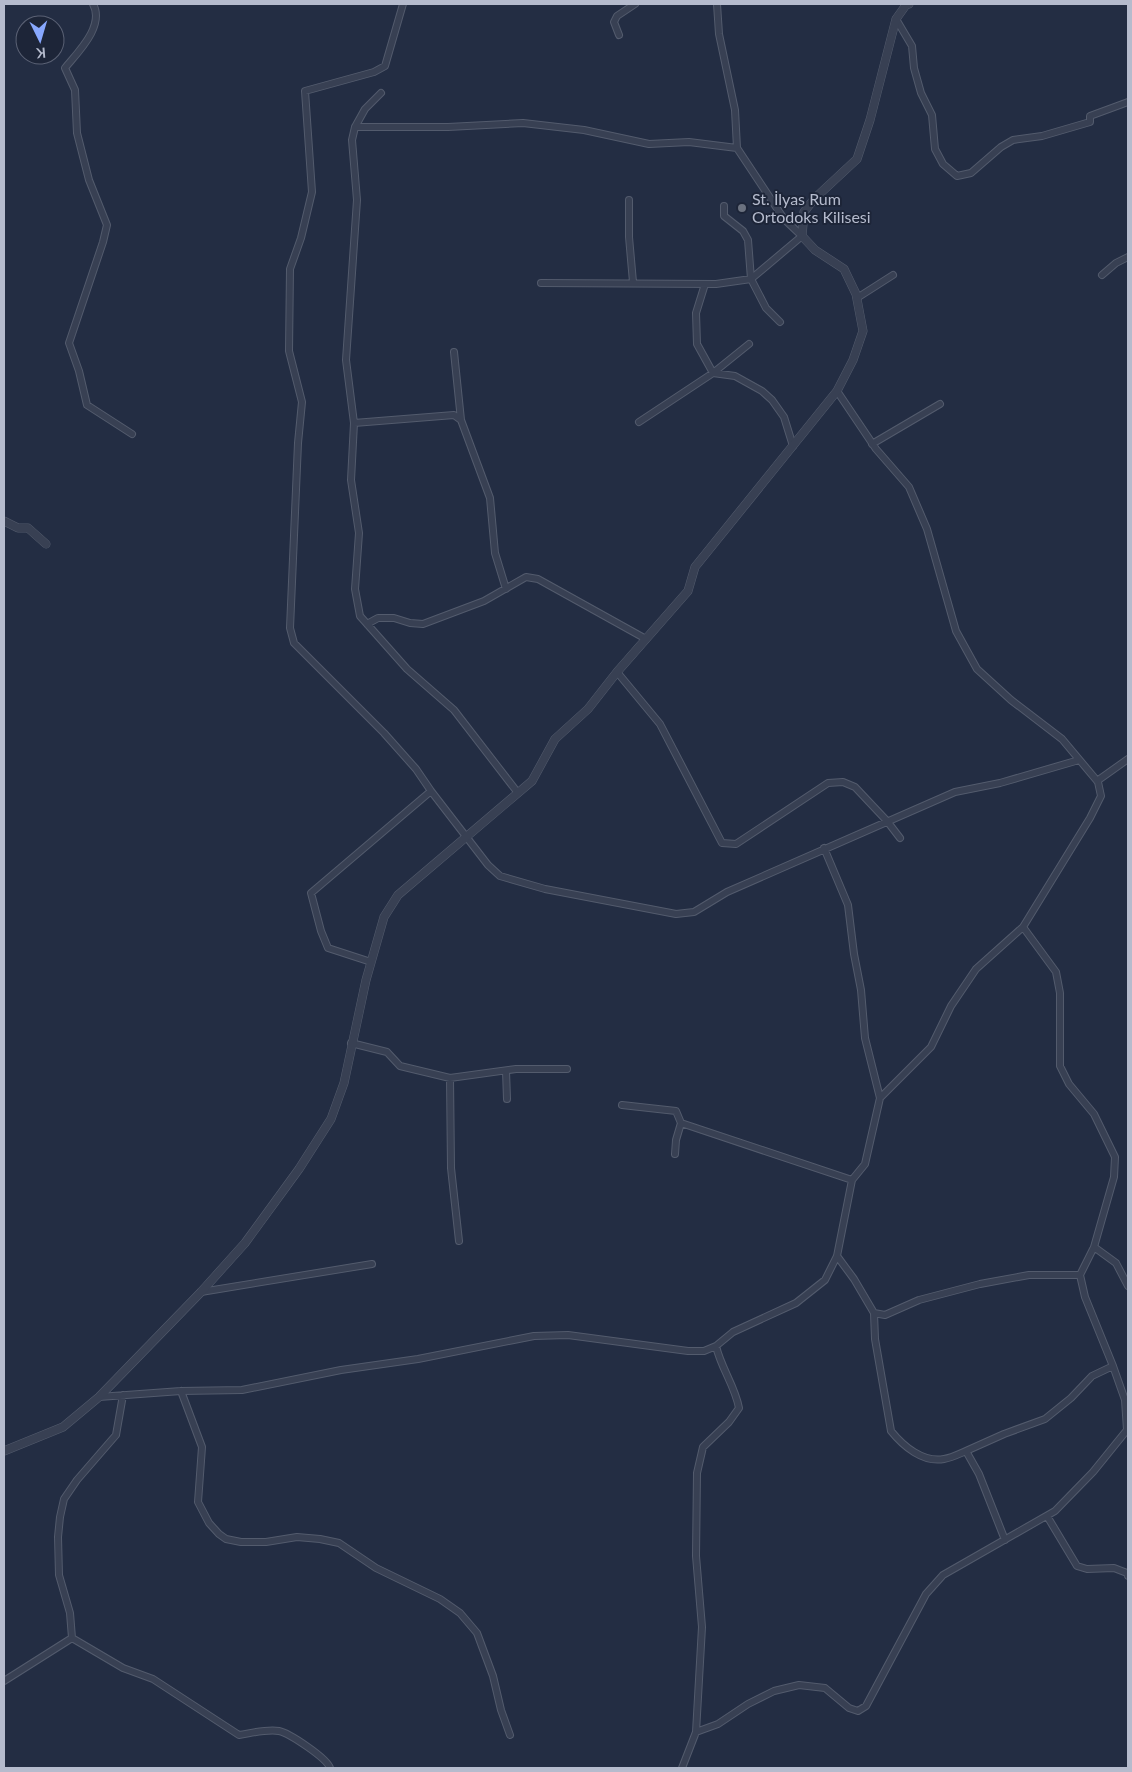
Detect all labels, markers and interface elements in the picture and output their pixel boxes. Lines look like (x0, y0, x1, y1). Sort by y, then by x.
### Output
north arrow (15, 15, 65, 65)
text: K (35, 45, 47, 62)
place label: St. İlyas Rum Ortodoks Kilisesi (752, 189, 871, 226)
marker: St. İlyas Rum Ortodoks Kilisesi (736, 202, 748, 214)

